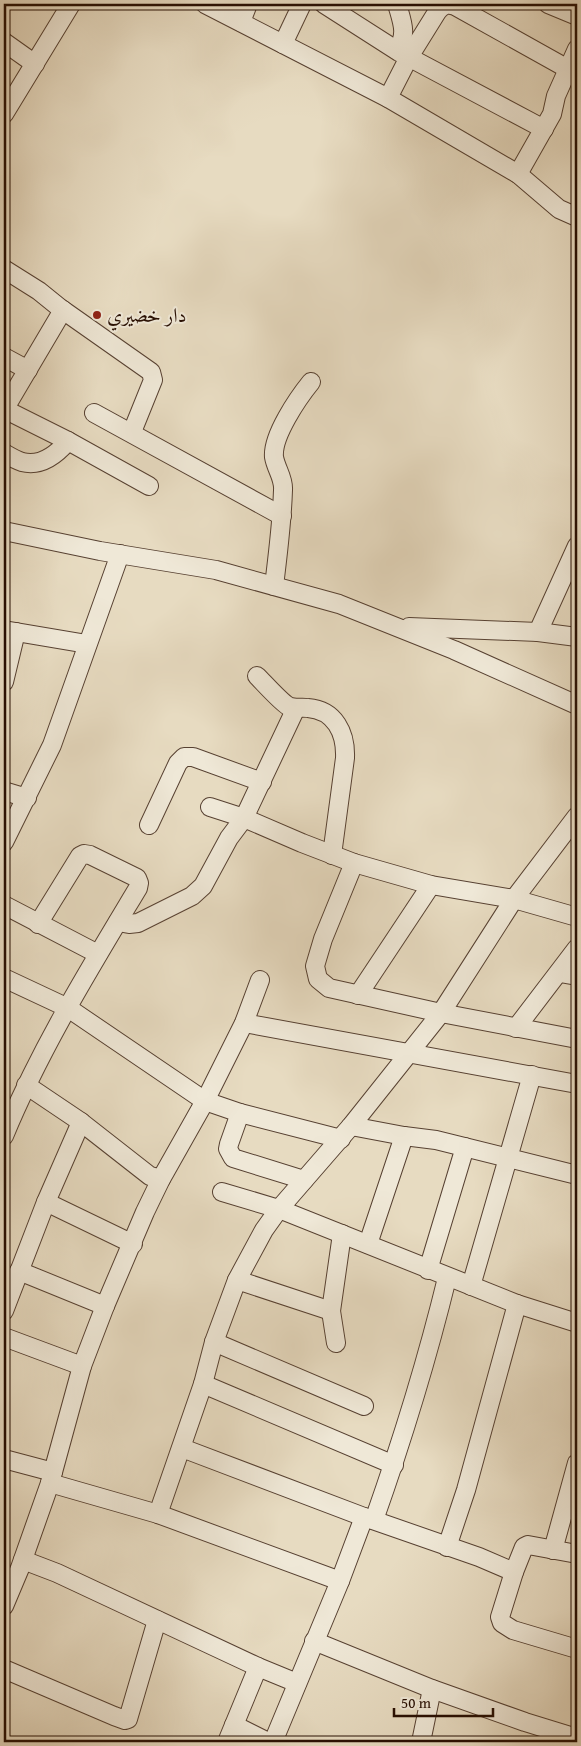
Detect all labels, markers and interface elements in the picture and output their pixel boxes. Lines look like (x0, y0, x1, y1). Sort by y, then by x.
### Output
place label: دار خضيري (107, 300, 187, 331)
marker: دار خضيري (91, 309, 103, 321)
scale bar (394, 1686, 492, 1718)
text: 50 m (401, 1692, 432, 1713)

